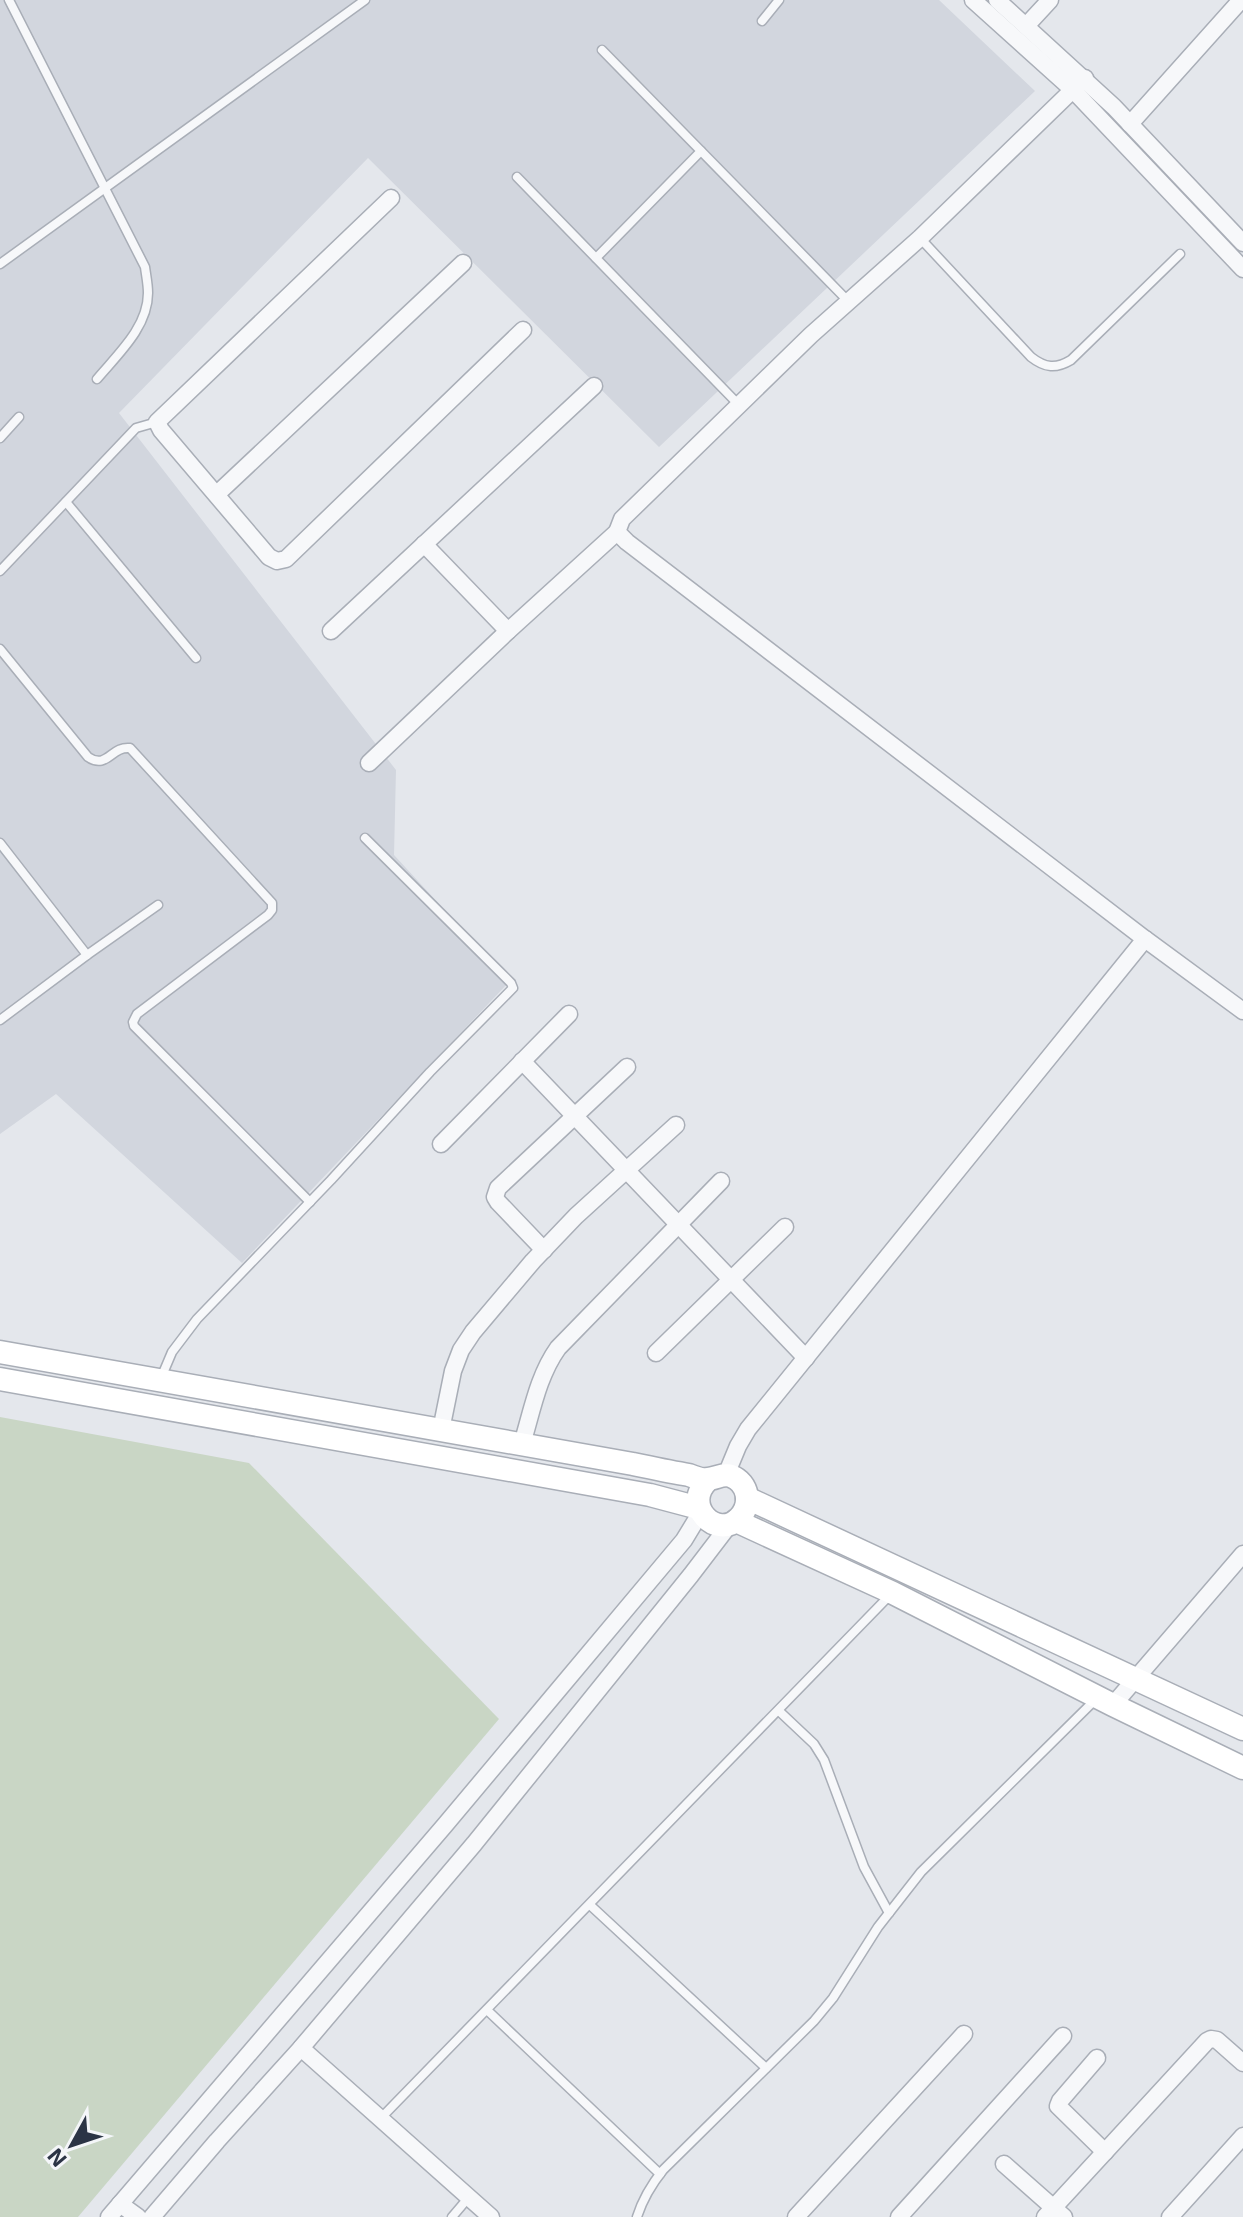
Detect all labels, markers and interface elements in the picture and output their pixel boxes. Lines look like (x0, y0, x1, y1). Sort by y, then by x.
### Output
north arrow (32, 2105, 112, 2185)
text: N (41, 2144, 71, 2173)

